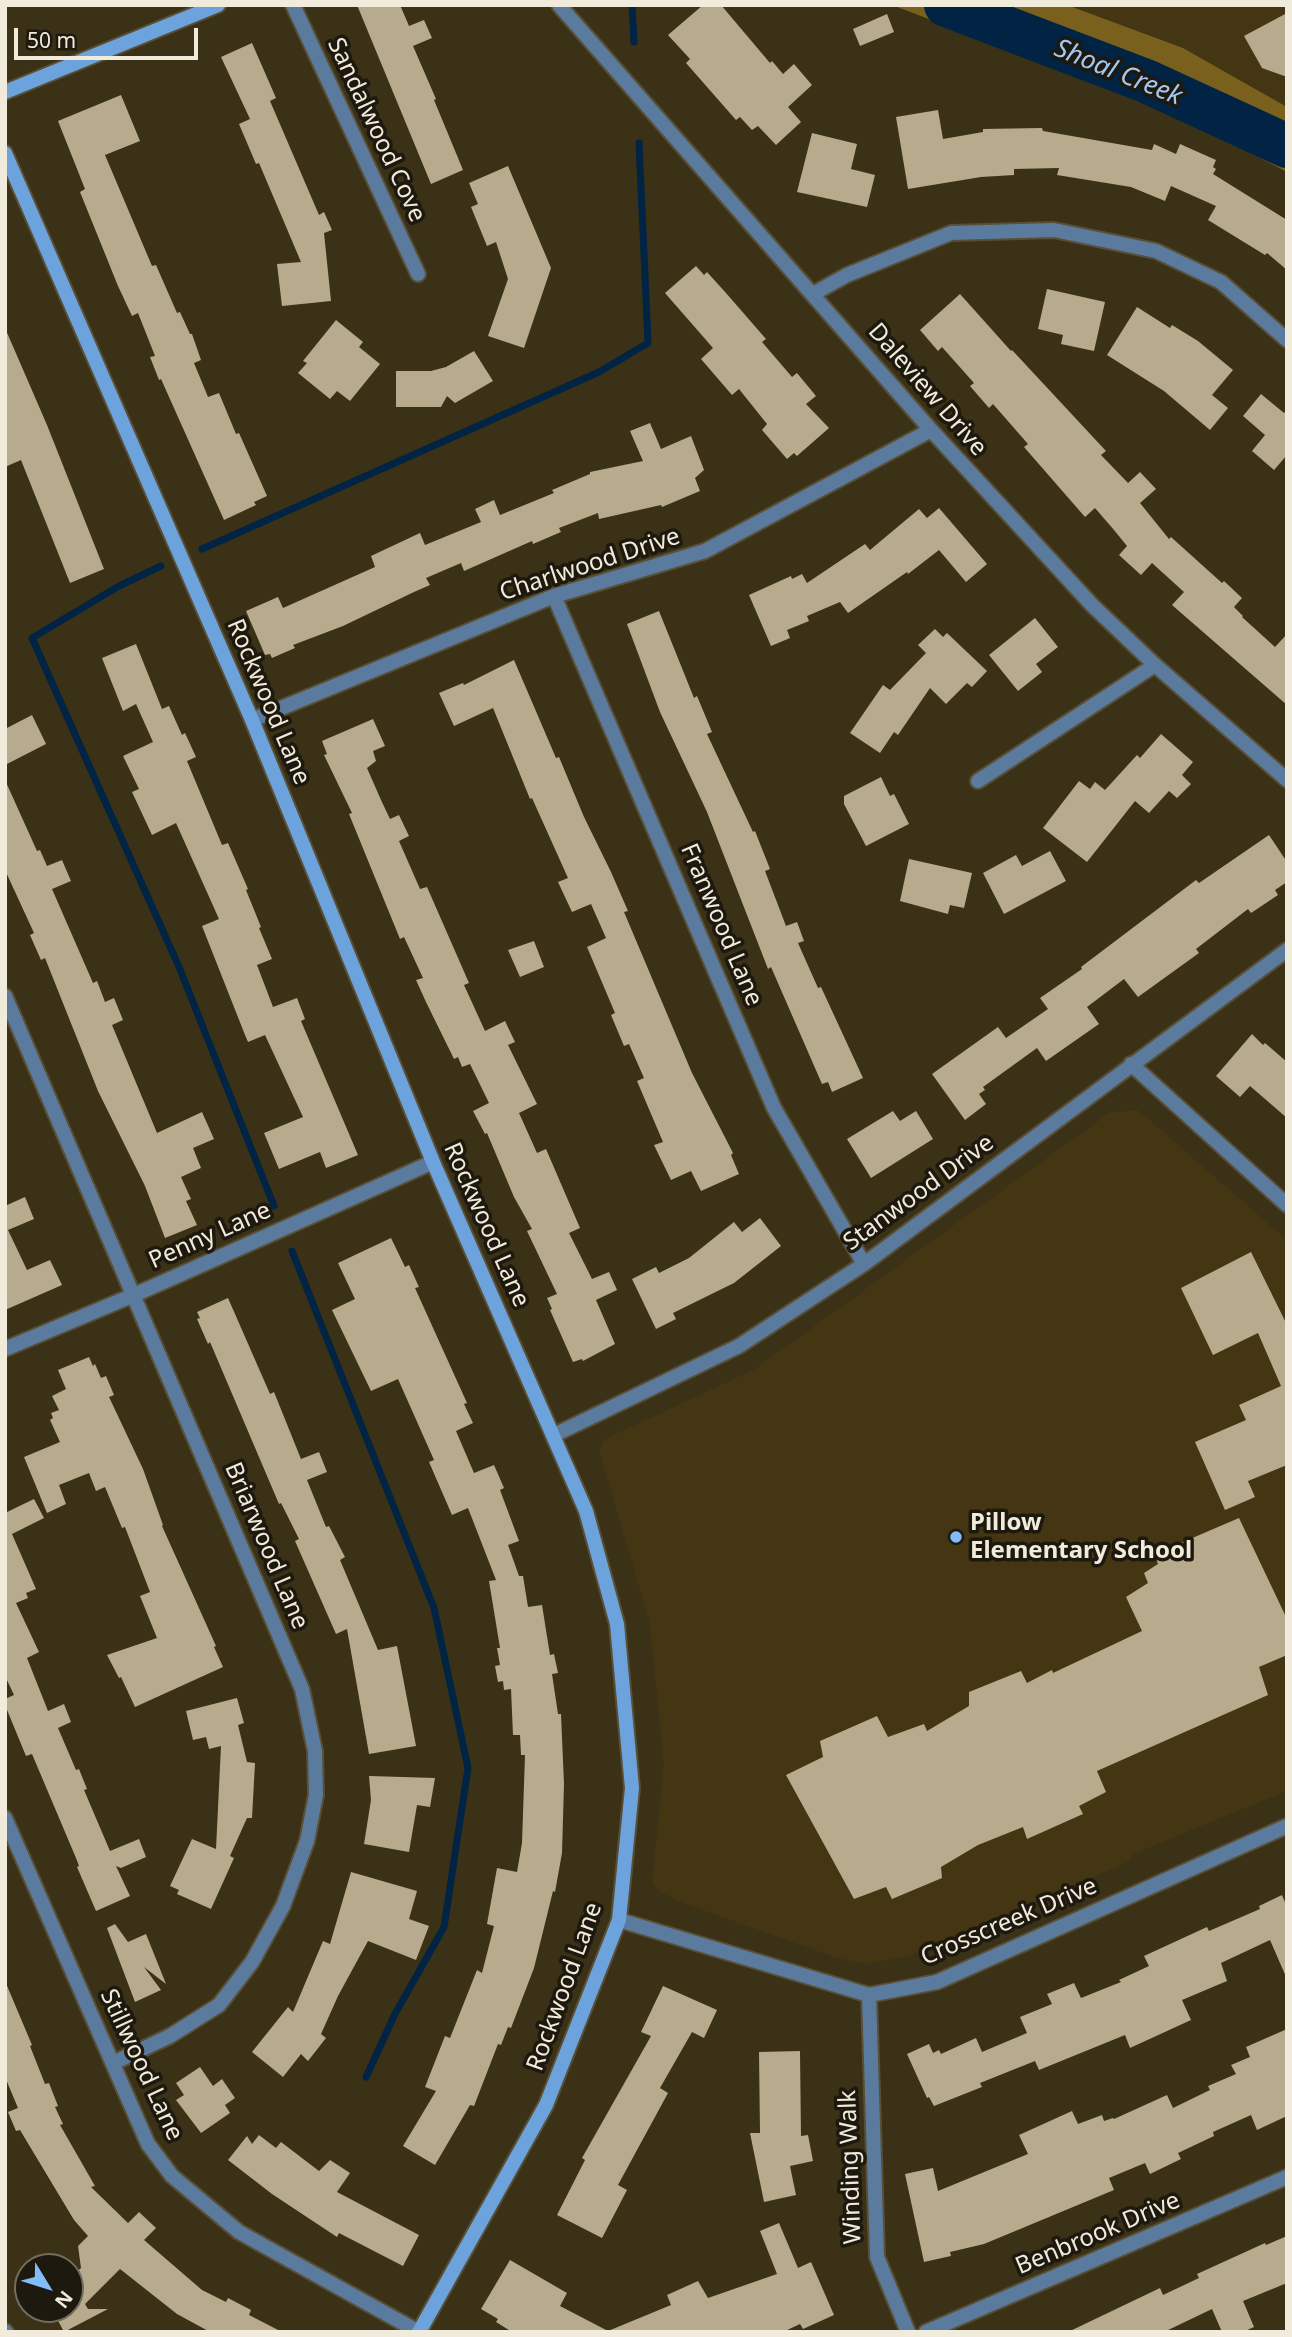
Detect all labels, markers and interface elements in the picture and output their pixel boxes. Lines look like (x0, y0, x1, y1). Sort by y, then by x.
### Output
scale bar (18, 14, 201, 58)
text: 50 m (27, 26, 76, 54)
street label: Sandalwood Cove (321, 33, 431, 227)
water label: Shoal Creek (1050, 33, 1186, 113)
street label: Daleview Drive (862, 318, 992, 462)
street label: Charlwood Drive (496, 522, 684, 608)
street label: Rockwood Lane (220, 615, 316, 789)
street label: Franwood Lane (674, 840, 768, 1010)
street label: Stanwood Drive (838, 1129, 1000, 1257)
street label: Rockwood Lane (437, 1138, 535, 1312)
street label: Penny Lane (144, 1196, 276, 1276)
street label: Briarwood Lane (218, 1458, 314, 1634)
place label: Pillow Elementary School (970, 1509, 1192, 1565)
marker: Pillow Elementary School (948, 1529, 964, 1545)
street label: Crosscreek Drive (917, 1872, 1101, 1972)
street label: Rockwood Lane (521, 1899, 609, 2075)
street label: Stillwood Lane (93, 1985, 189, 2145)
street label: Winding Walk (834, 2089, 868, 2245)
street label: Benbrook Drive (1012, 2186, 1184, 2282)
north arrow (14, 2253, 84, 2323)
text: N (49, 2286, 79, 2314)

